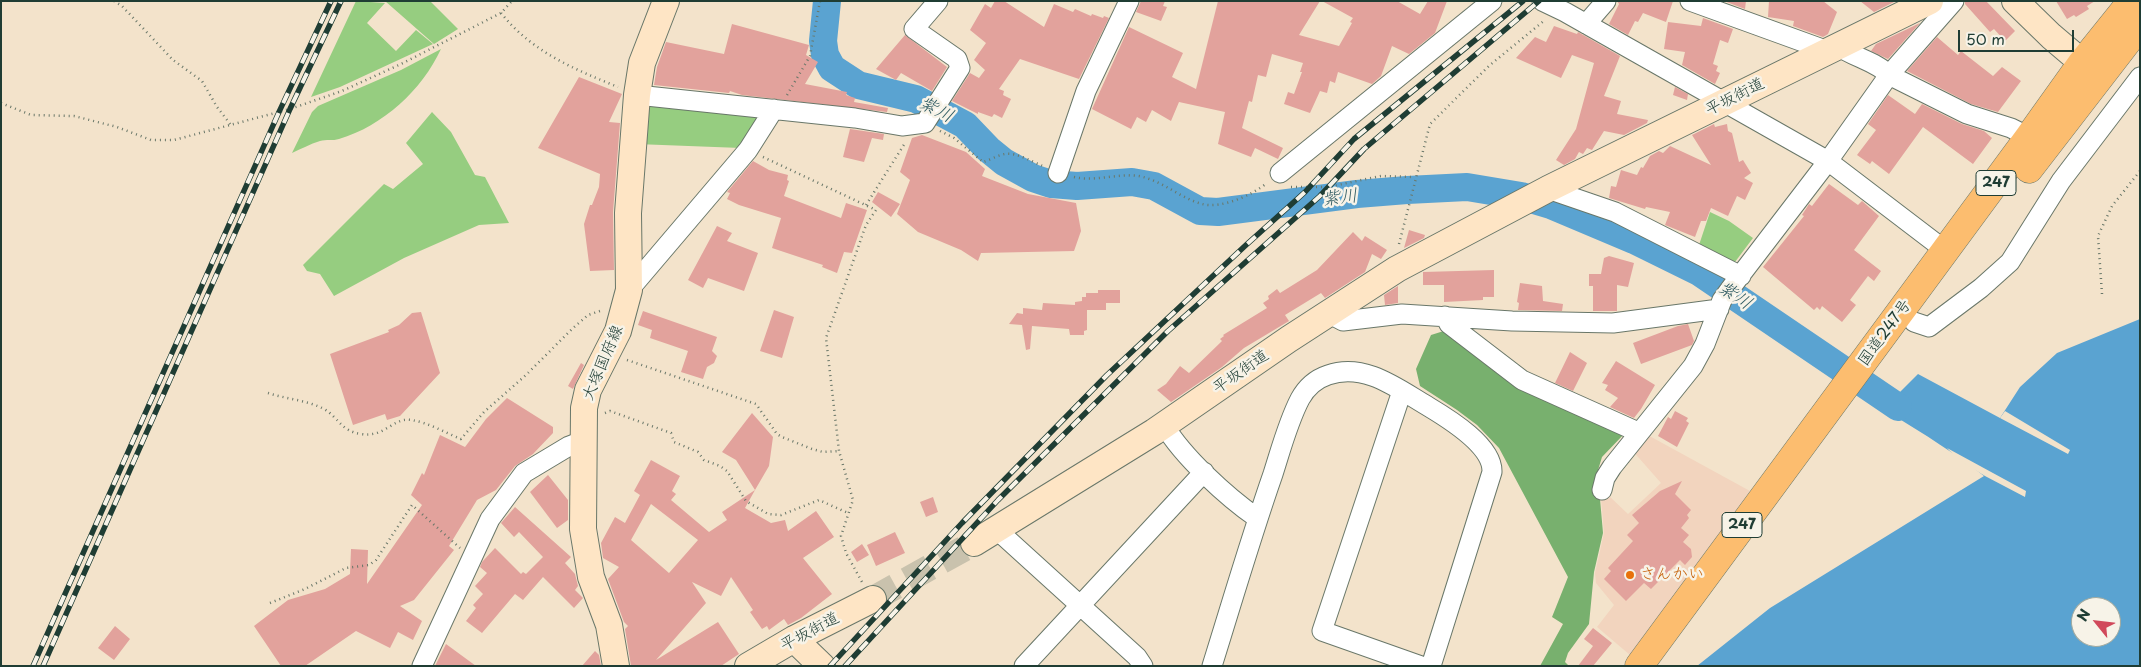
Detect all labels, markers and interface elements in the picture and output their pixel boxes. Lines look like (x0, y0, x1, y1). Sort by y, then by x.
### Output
scale bar (1961, 20, 2077, 52)
text: 50 m (1966, 27, 2005, 50)
street label: 平坂街道 (1702, 74, 1768, 120)
water label: 紫川 (915, 92, 957, 128)
road number: 247 (1976, 170, 2016, 196)
water label: 紫川 (1321, 185, 1359, 211)
water label: 紫川 (1714, 277, 1756, 315)
street label: 国道247号 (1854, 296, 1916, 370)
street label: 大塚国府線 (579, 322, 627, 404)
street label: 平坂街道 (1209, 346, 1273, 398)
road number: 247 (1722, 512, 1762, 538)
place label: さんかい (1640, 565, 1704, 585)
marker: さんかい (1624, 569, 1636, 581)
north arrow (2071, 597, 2121, 647)
text: N (2071, 605, 2095, 625)
street label: 平坂街道 (777, 609, 843, 655)

